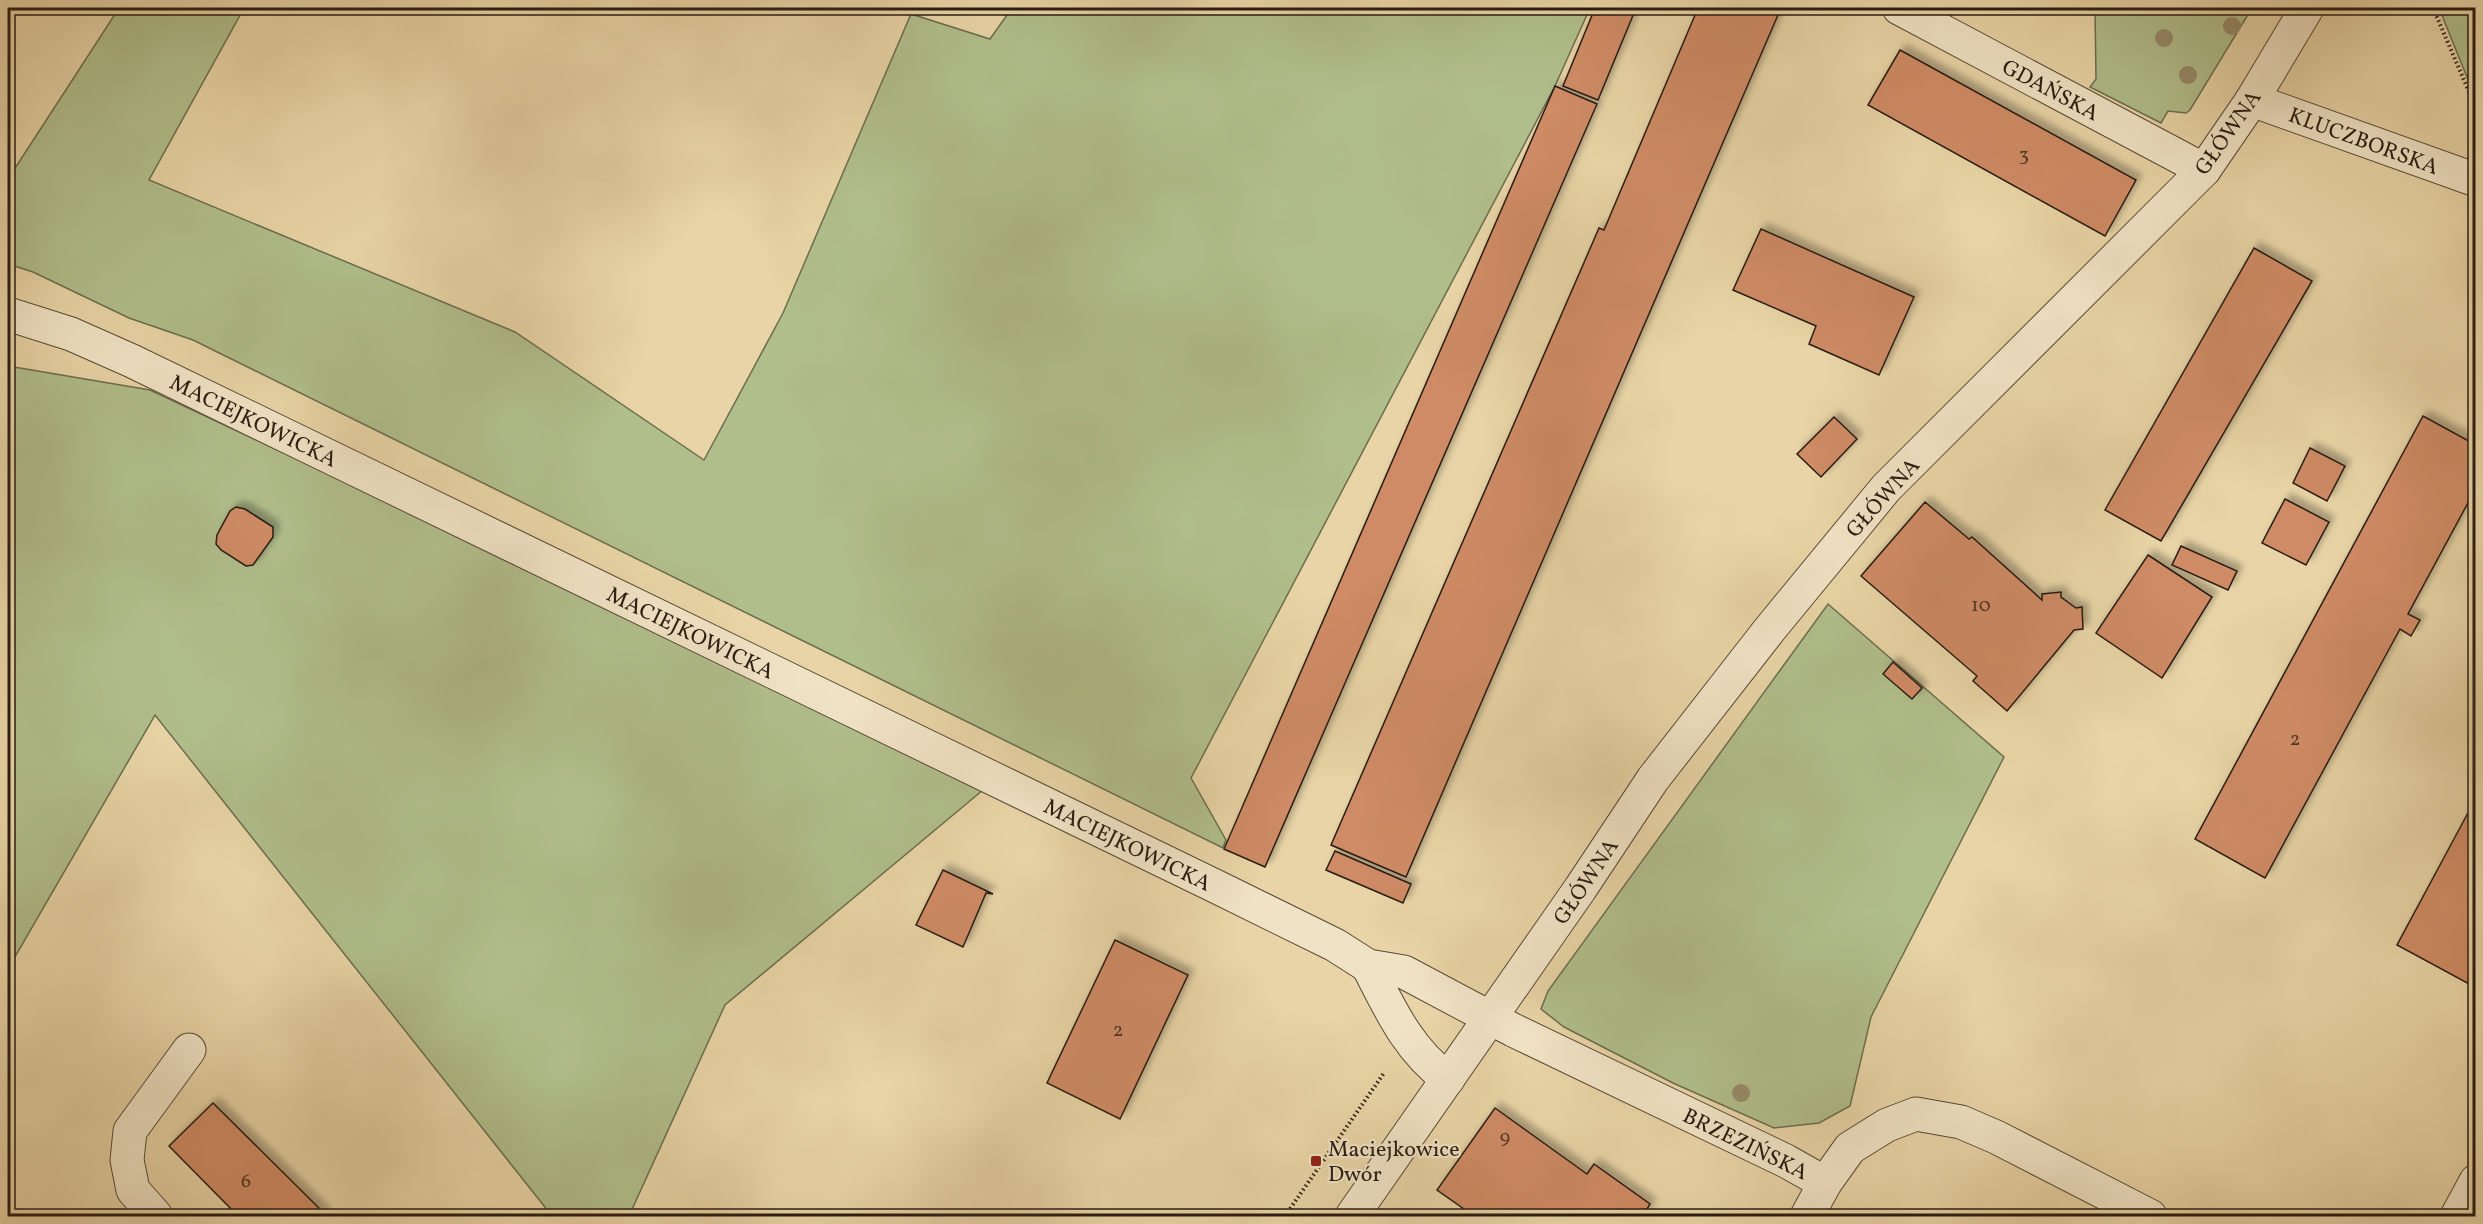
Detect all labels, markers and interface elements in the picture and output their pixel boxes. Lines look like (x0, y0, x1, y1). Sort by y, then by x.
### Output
street label: GDAŃSKA (1996, 53, 2104, 130)
street label: GŁÓWNA (2188, 85, 2270, 182)
street label: KLUCZBORSKA (2284, 101, 2443, 184)
house number: 3 (2019, 142, 2029, 170)
street label: MACIEJKOWICKA (164, 368, 342, 476)
street label: GŁÓWNA (1840, 452, 1928, 545)
street label: MACIEJKOWICKA (601, 580, 779, 688)
house number: 10 (1971, 592, 1991, 620)
house number: 2 (2290, 726, 2300, 754)
street label: MACIEJKOWICKA (1038, 792, 1216, 900)
street label: GŁÓWNA (1547, 833, 1627, 932)
house number: 2 (1113, 1017, 1123, 1045)
street label: BRZEZIŃSKA (1677, 1101, 1813, 1189)
house number: 9 (1500, 1124, 1510, 1152)
place label: Maciejkowice Dwór (1328, 1135, 1460, 1191)
marker: Maciejkowice Dwór (1309, 1154, 1323, 1168)
house number: 6 (241, 1168, 251, 1196)

